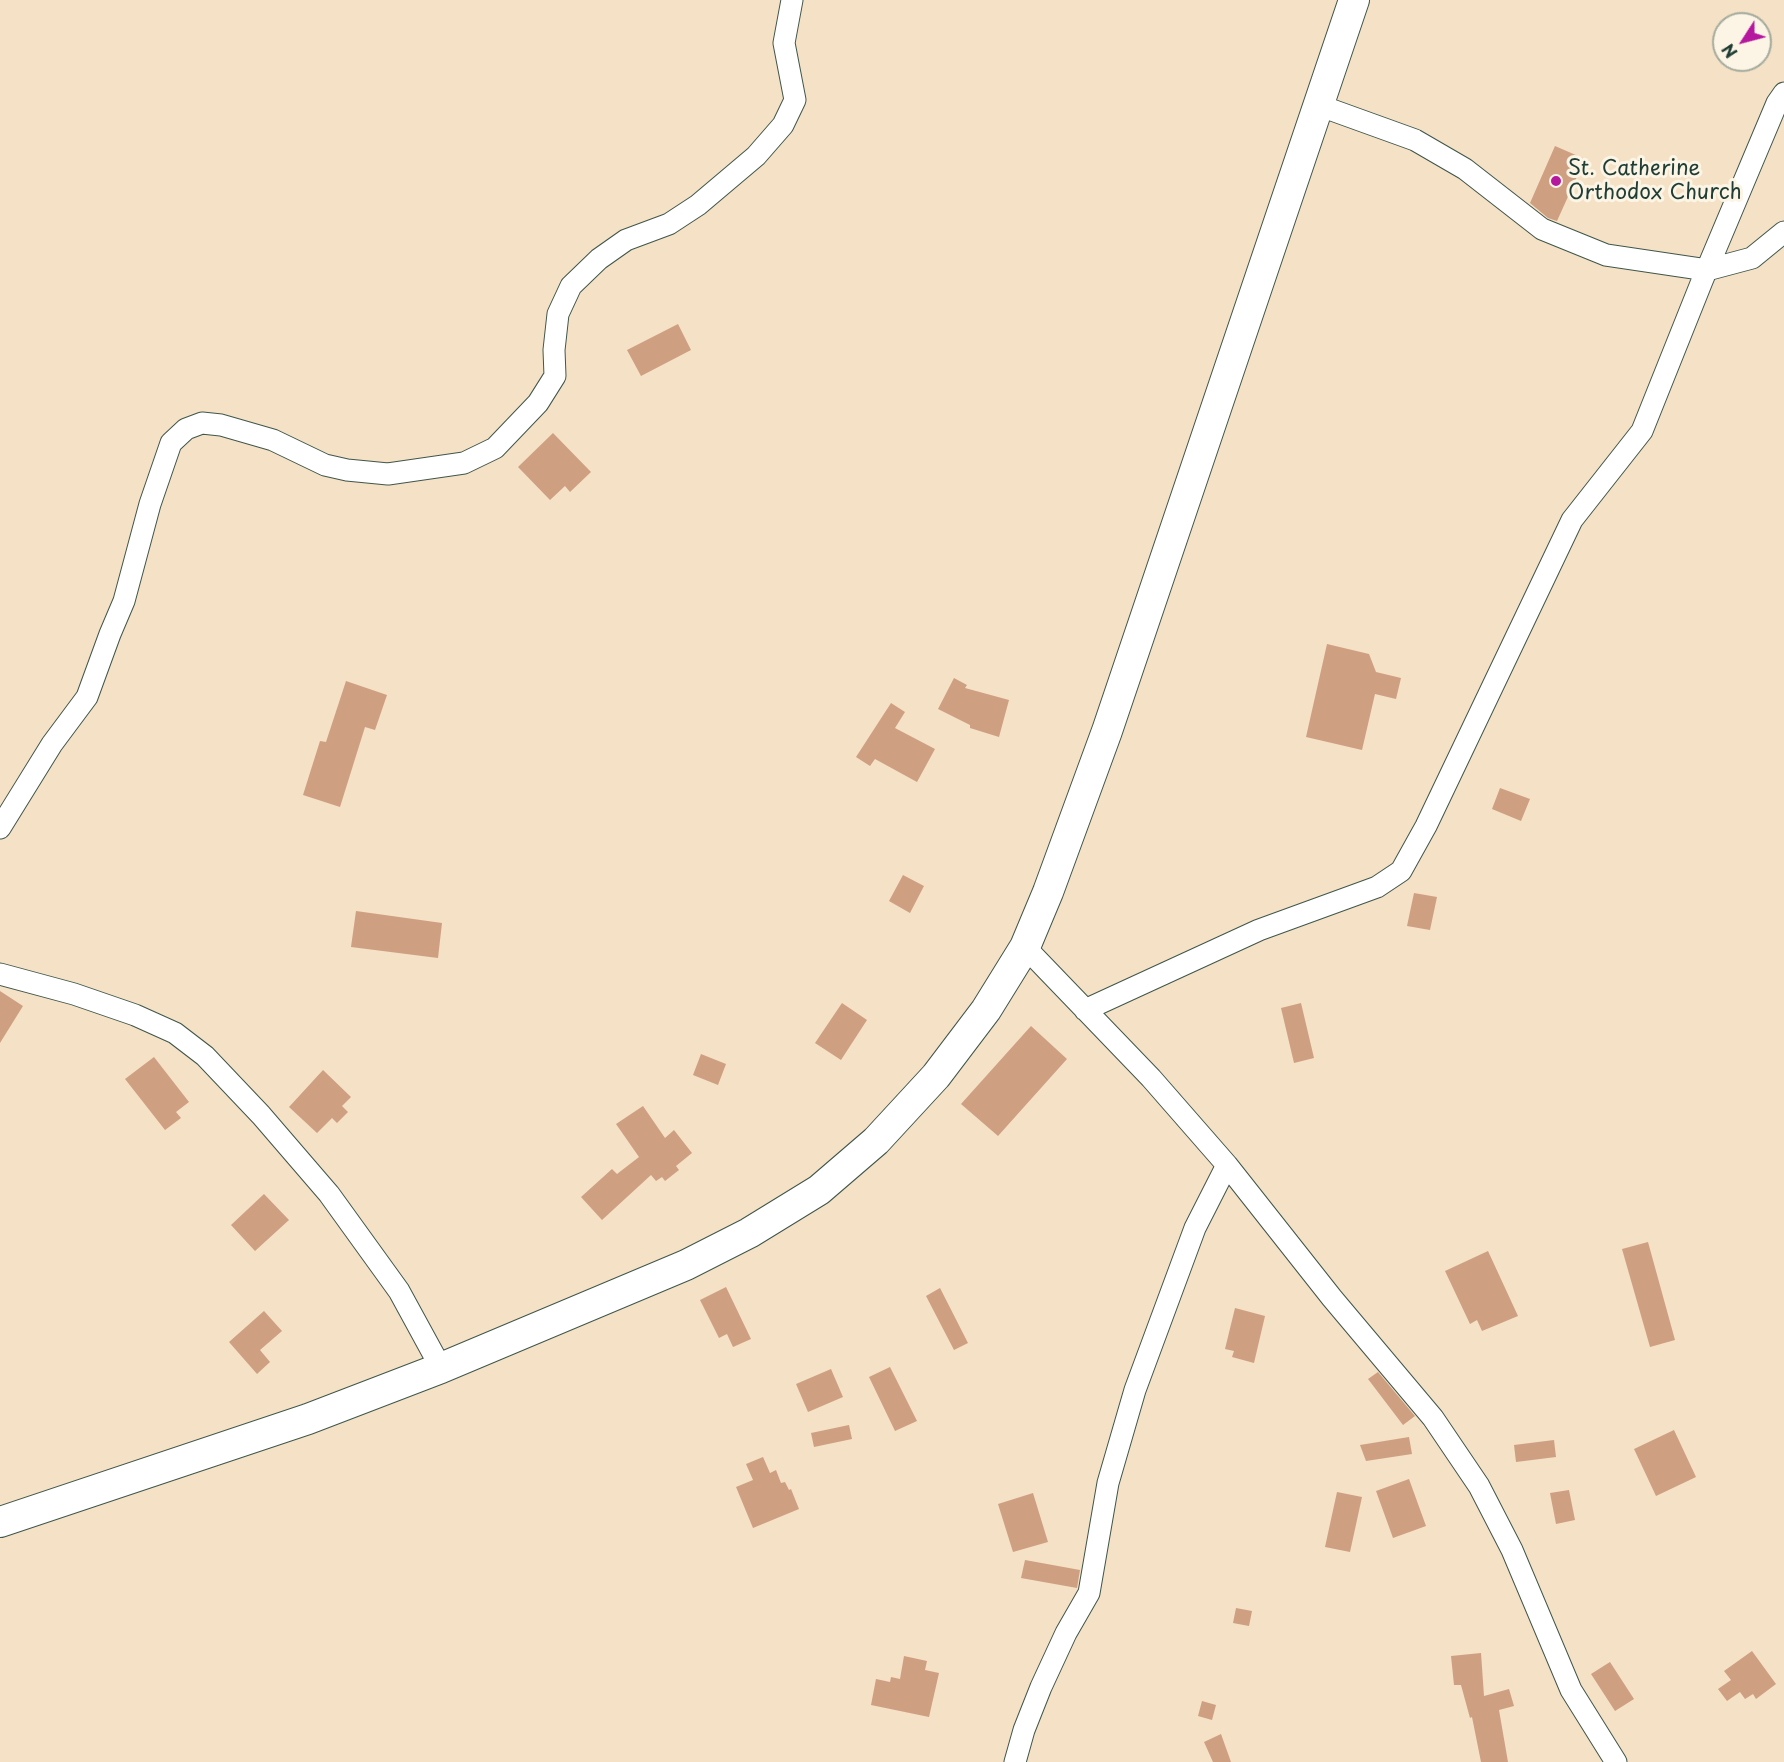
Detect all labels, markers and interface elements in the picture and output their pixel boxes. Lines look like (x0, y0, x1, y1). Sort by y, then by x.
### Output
north arrow (1712, 12, 1772, 72)
text: N (1716, 39, 1742, 64)
place label: St. Catherine Orthodox Church (1568, 156, 1742, 206)
marker: St. Catherine Orthodox Church (1549, 174, 1563, 188)

